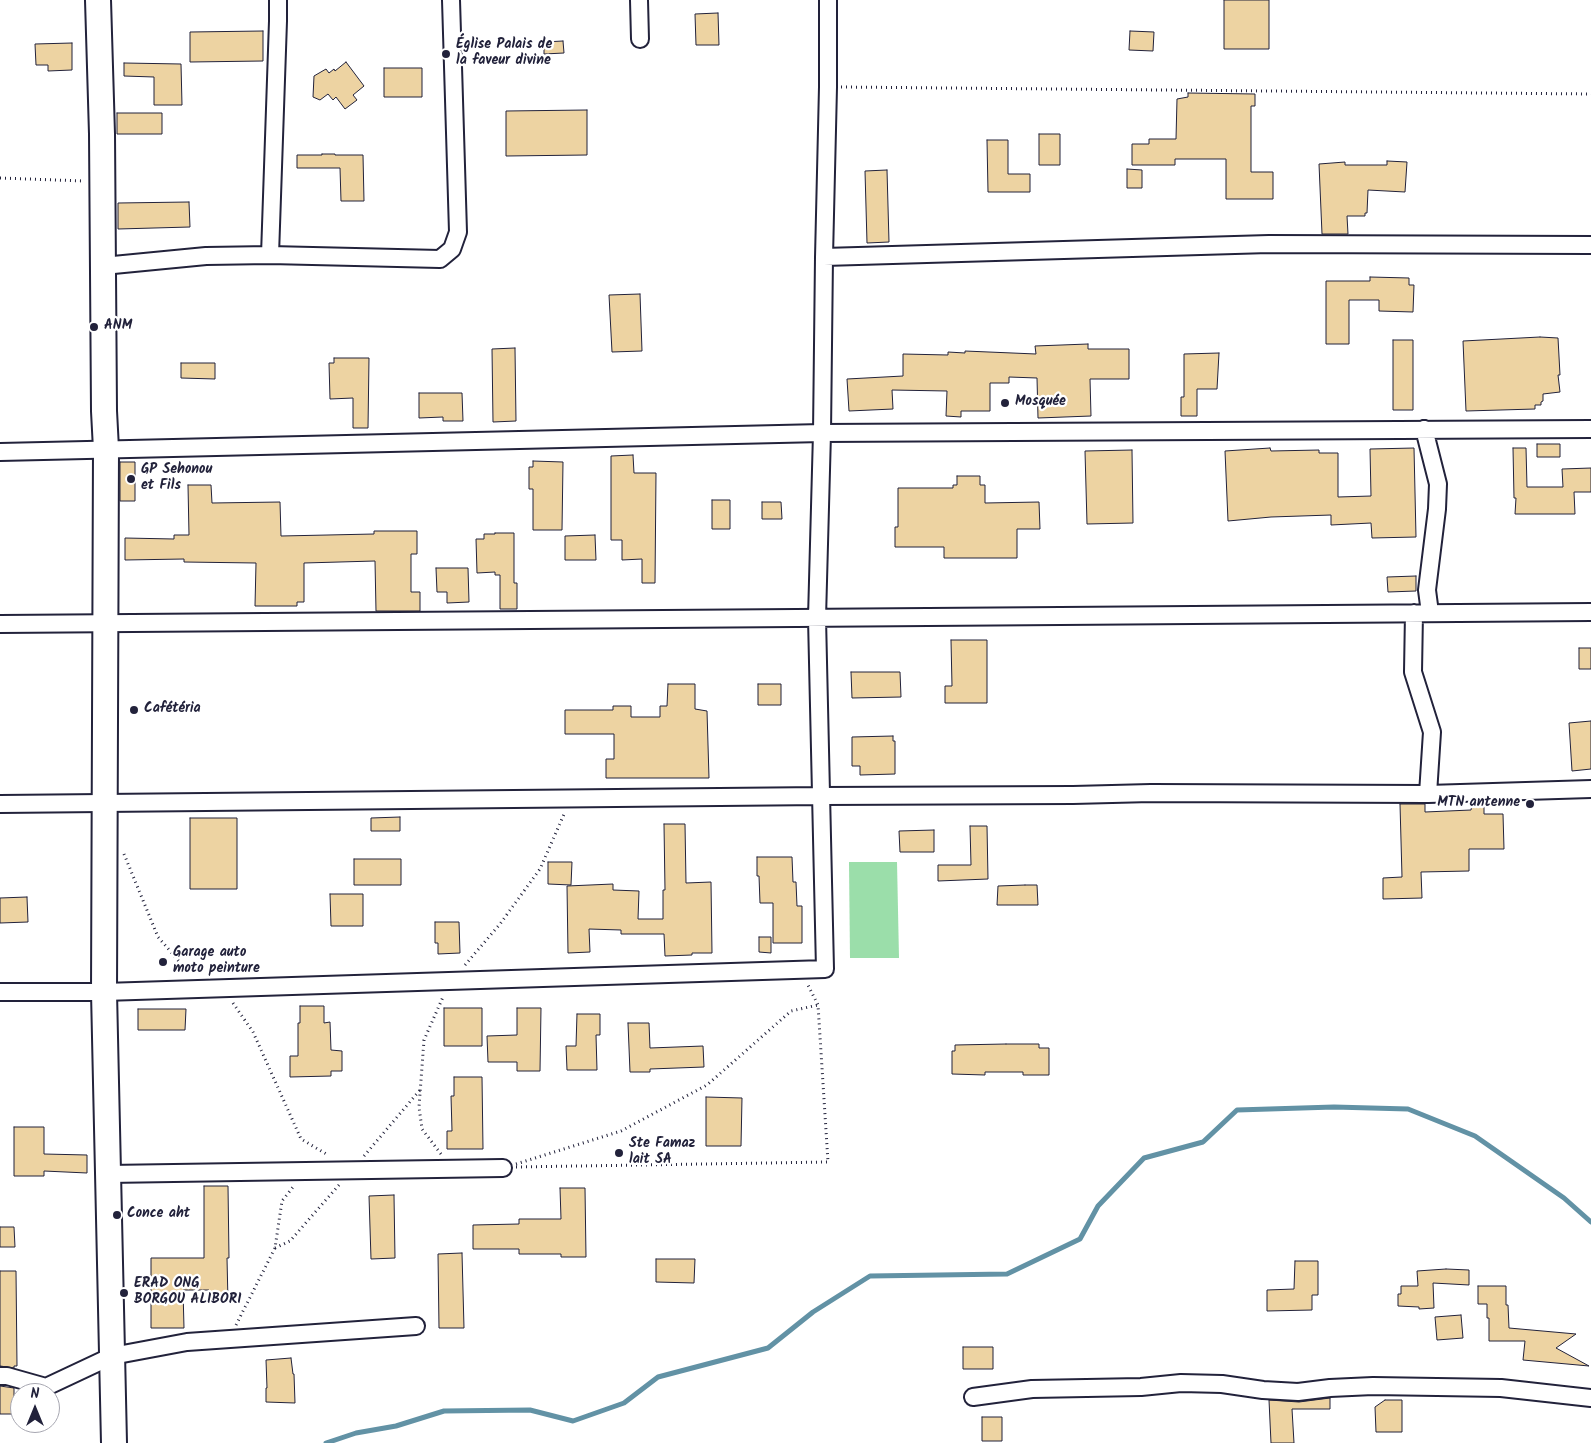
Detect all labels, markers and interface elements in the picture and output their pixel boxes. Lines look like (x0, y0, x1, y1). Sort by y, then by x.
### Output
place label: Église Palais de la faveur divine (456, 38, 552, 70)
marker: Église Palais de la faveur divine (440, 48, 452, 60)
place label: ANM (104, 319, 132, 335)
marker: ANM (88, 321, 100, 333)
place label: Mosquée (1015, 395, 1066, 411)
marker: Mosquée (999, 397, 1011, 409)
place label: GP Sehonou et Fils (141, 463, 212, 496)
marker: GP Sehonou et Fils (125, 473, 137, 485)
place label: Cafétéria (144, 702, 201, 718)
marker: Cafétéria (128, 704, 140, 716)
place label: MTN antenne (1437, 796, 1520, 812)
marker: MTN antenne (1524, 798, 1536, 810)
place label: Garage auto moto peinture (173, 946, 260, 979)
marker: Garage auto moto peinture (157, 956, 169, 968)
place label: Ste Famaz lait SA (629, 1137, 695, 1170)
marker: Ste Famaz lait SA (613, 1147, 625, 1159)
place label: Conce aht (127, 1207, 190, 1223)
marker: Conce aht (111, 1209, 123, 1221)
place label: ERAD ONG BORGOU ALIBORI (134, 1277, 241, 1310)
marker: ERAD ONG BORGOU ALIBORI (118, 1287, 130, 1299)
north arrow (10, 1383, 60, 1433)
text: N (31, 1383, 39, 1405)

